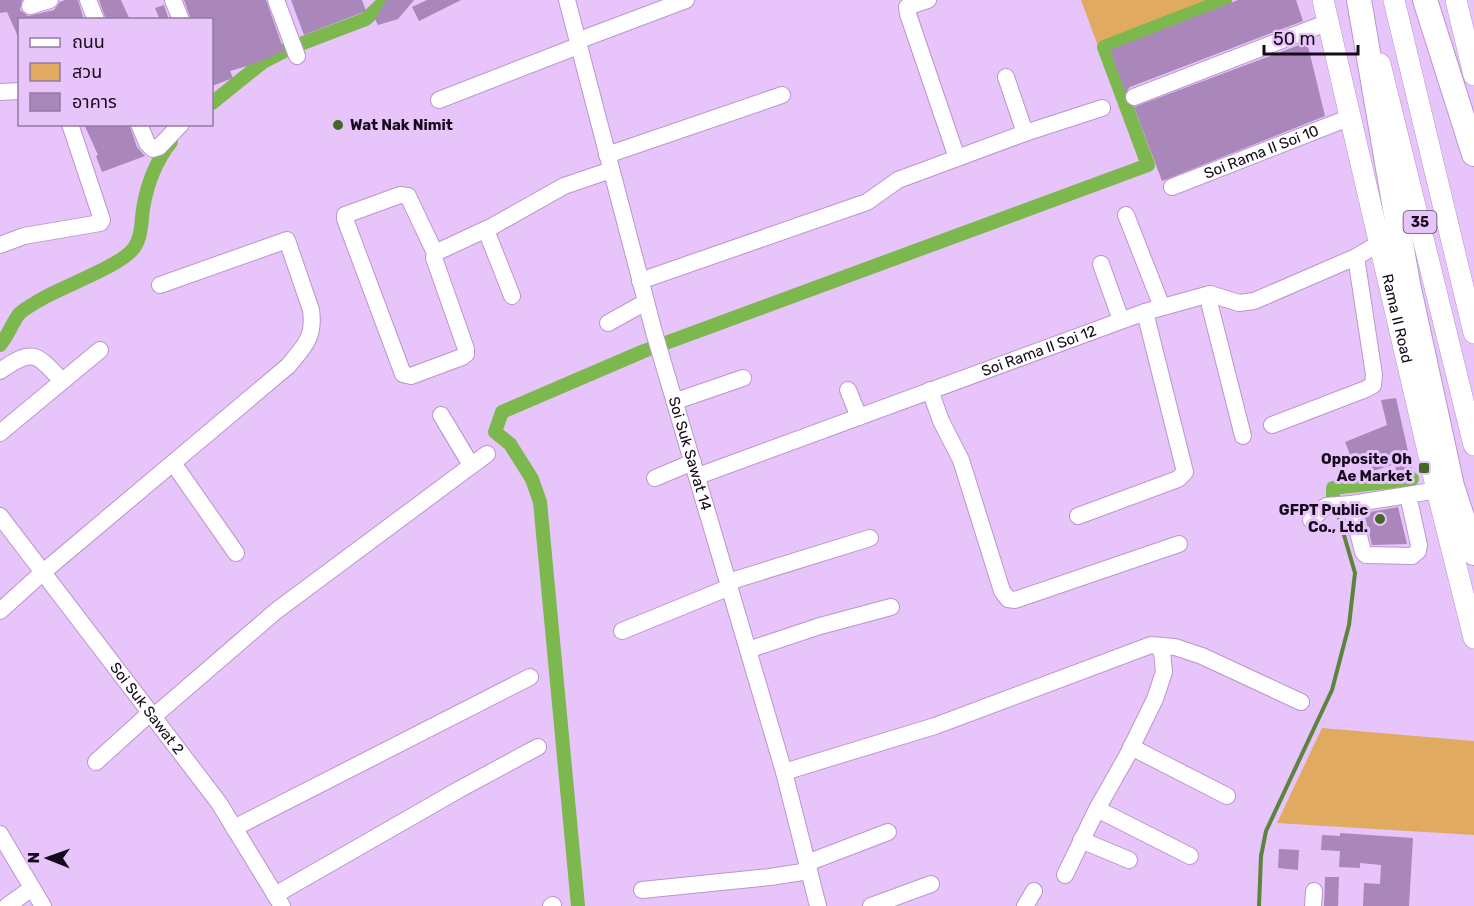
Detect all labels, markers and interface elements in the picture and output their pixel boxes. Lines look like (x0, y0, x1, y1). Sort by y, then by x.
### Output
legend (18, 18, 213, 126)
scale bar (1264, 18, 1358, 56)
text: 50 m (1273, 28, 1316, 50)
text: ถนน (72, 31, 105, 53)
text: สวน (72, 61, 102, 83)
text: อาคาร (72, 91, 117, 113)
place label: Wat Nak Nimit (350, 116, 453, 134)
marker: Wat Nak Nimit (331, 118, 345, 132)
street label: Soi Rama II Soi 10 (1201, 121, 1321, 183)
road number: 35 (1404, 211, 1436, 233)
street label: Rama II Road (1378, 272, 1416, 365)
street label: Soi Rama II Soi 12 (979, 322, 1099, 380)
street label: Soi Suk Sawat 14 (665, 395, 715, 513)
place label: Opposite Oh Ae Market (1321, 450, 1412, 485)
marker: Opposite Oh Ae Market (1417, 461, 1431, 475)
place label: GFPT Public Co., Ltd. (1279, 501, 1368, 536)
marker: GFPT Public Co., Ltd. (1373, 512, 1387, 526)
street label: Soi Suk Sawat 2 (106, 659, 188, 758)
north arrow (18, 828, 78, 888)
text: N (24, 852, 43, 864)

